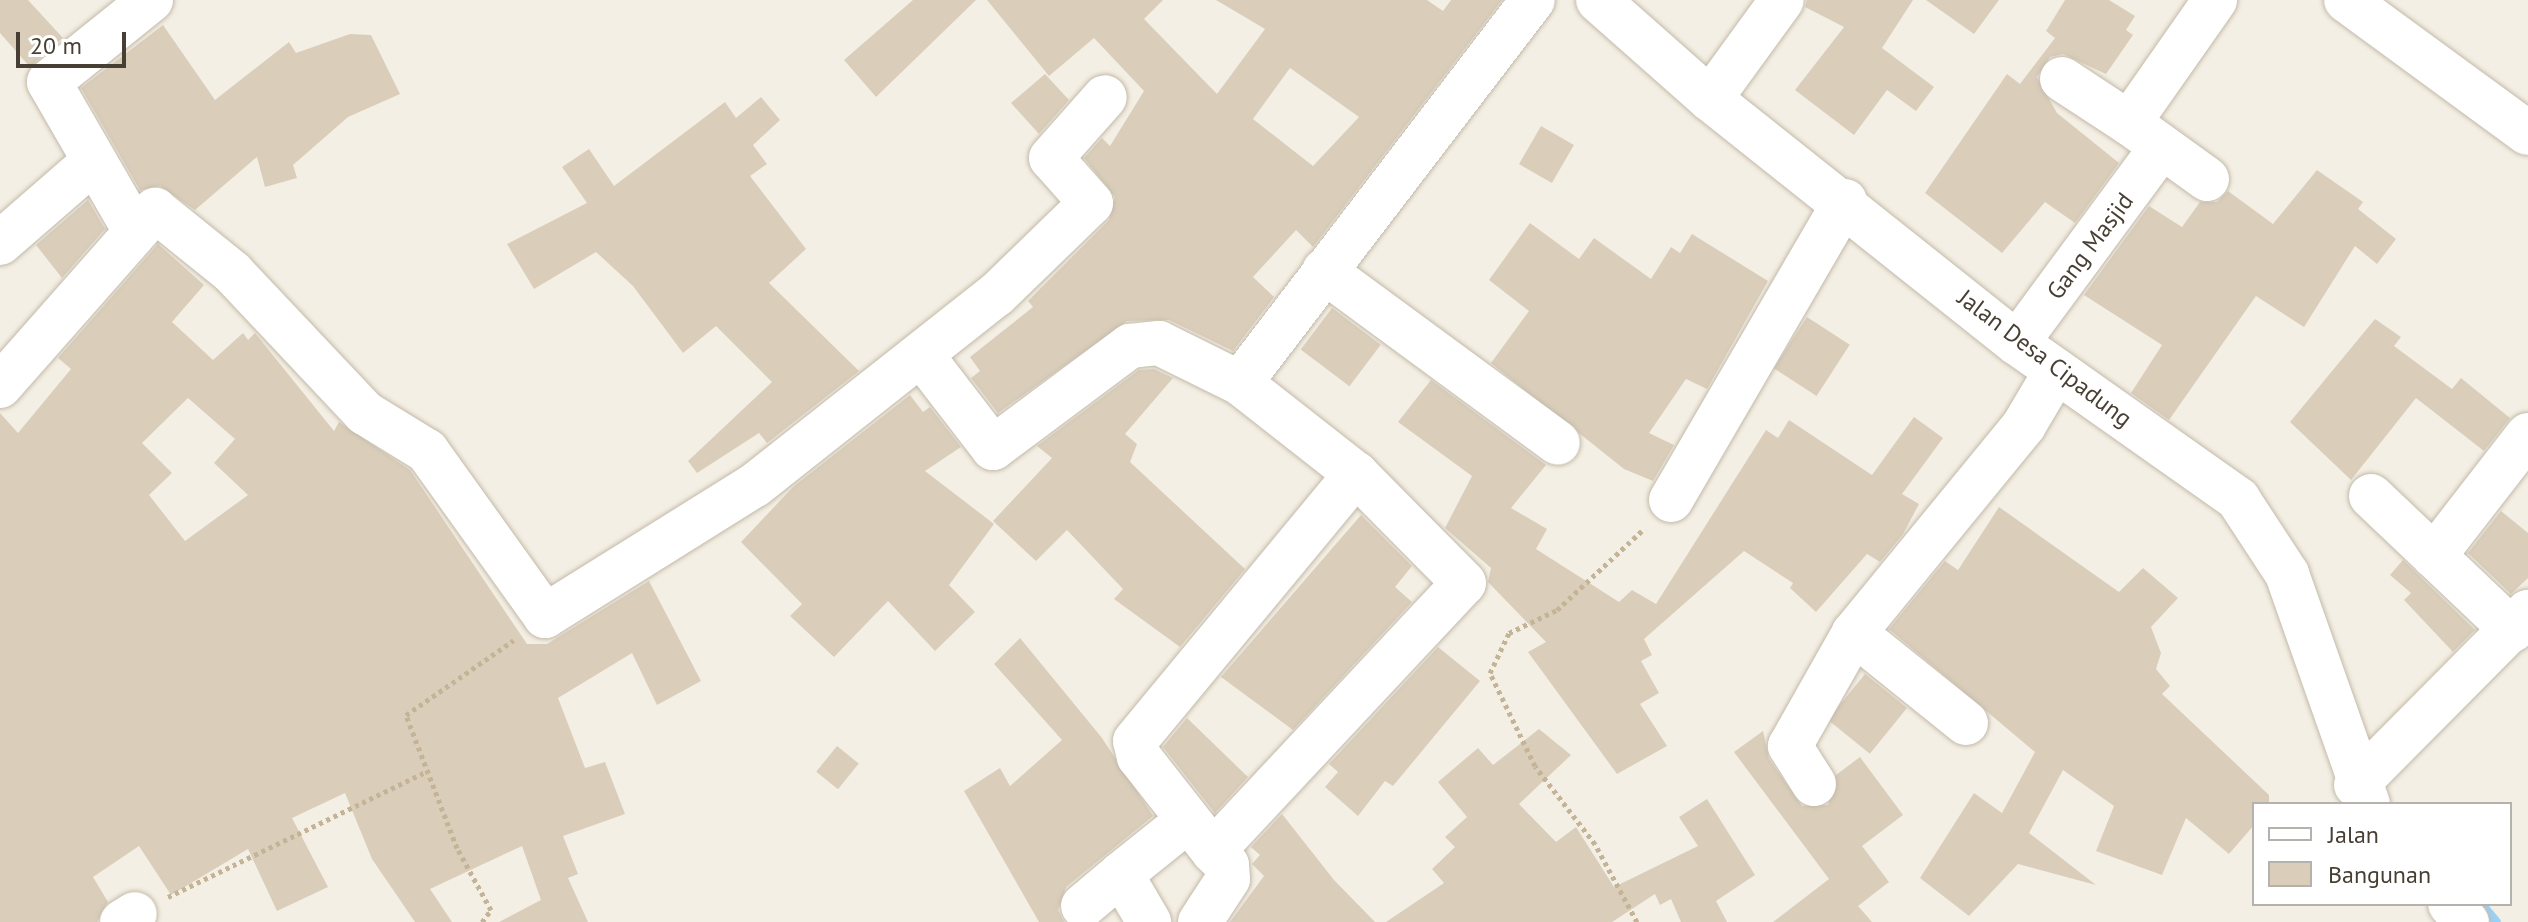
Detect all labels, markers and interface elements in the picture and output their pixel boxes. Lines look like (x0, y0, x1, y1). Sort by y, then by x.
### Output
scale bar (20, 16, 130, 66)
text: 20 m (30, 30, 82, 61)
street label: Gang Masjid (2041, 187, 2139, 305)
street label: Jalan Desa Cipadung (1952, 283, 2138, 433)
legend (2252, 802, 2512, 906)
text: Jalan (2328, 819, 2379, 850)
text: Bangunan (2328, 859, 2431, 890)

